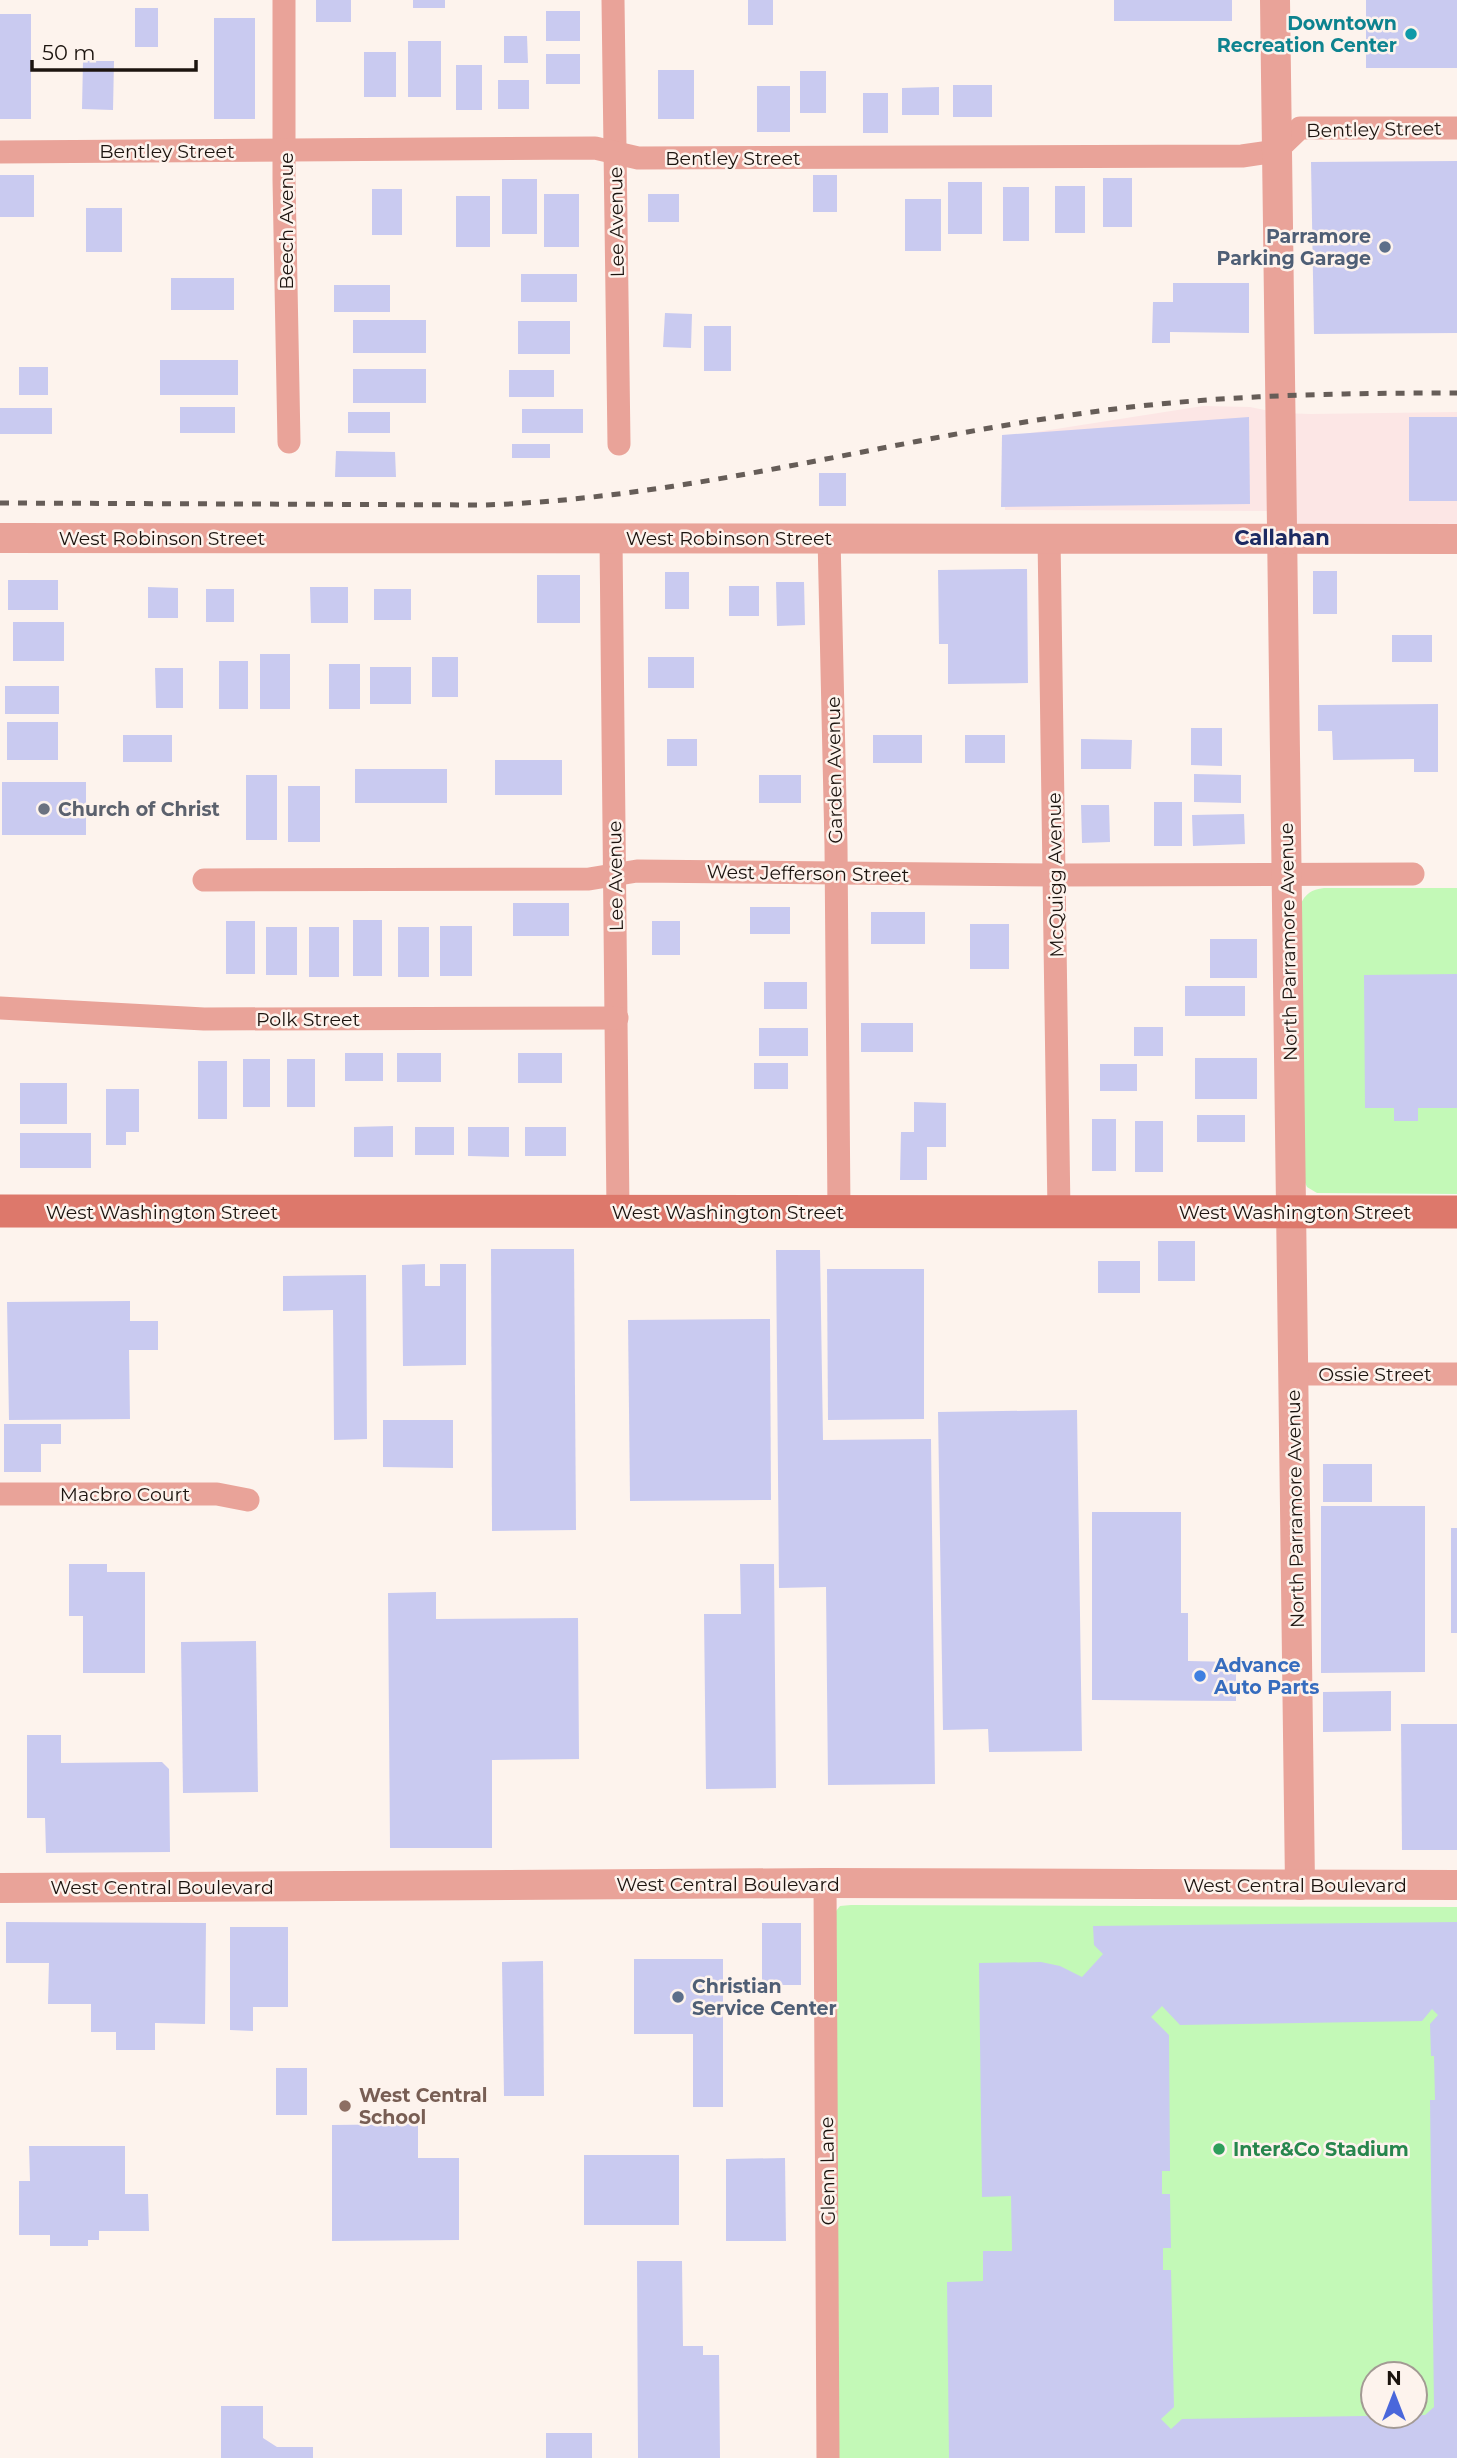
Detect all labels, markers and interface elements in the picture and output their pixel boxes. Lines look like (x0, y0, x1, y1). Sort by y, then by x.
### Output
place label: Downtown Recreation Center (1217, 12, 1397, 57)
marker: Downtown Recreation Center (1403, 26, 1419, 42)
scale bar (32, 28, 196, 72)
text: 50 m (42, 40, 96, 65)
street label: Bentley Street (1306, 117, 1442, 142)
street label: Bentley Street (99, 140, 235, 163)
street label: Bentley Street (665, 147, 801, 170)
street label: Beech Avenue (275, 152, 298, 290)
street label: Lee Avenue (604, 166, 629, 278)
place label: Parramore Parking Garage (1217, 225, 1371, 270)
marker: Parramore Parking Garage (1377, 239, 1393, 255)
district label: Callahan (1234, 525, 1330, 550)
street label: West Robinson Street (59, 527, 266, 550)
street label: West Robinson Street (626, 527, 833, 550)
street label: Garden Avenue (822, 696, 847, 844)
street label: McQuigg Avenue (1043, 792, 1068, 958)
place label: Church of Christ (58, 798, 220, 821)
marker: Church of Christ (36, 801, 52, 817)
street label: Lee Avenue (603, 820, 628, 932)
street label: North Parramore Avenue (1275, 823, 1302, 1061)
street label: West Jefferson Street (706, 860, 910, 887)
street label: Polk Street (256, 1008, 360, 1031)
street label: West Washington Street (46, 1201, 278, 1224)
street label: West Washington Street (612, 1201, 844, 1224)
street label: West Washington Street (1179, 1201, 1411, 1224)
street label: Ossie Street (1318, 1363, 1432, 1386)
street label: North Parramore Avenue (1282, 1390, 1309, 1628)
street label: Macbro Court (60, 1483, 190, 1506)
place label: Advance Auto Parts (1213, 1654, 1319, 1699)
marker: Advance Auto Parts (1192, 1668, 1208, 1684)
street label: West Central Boulevard (616, 1873, 840, 1896)
street label: West Central Boulevard (1183, 1874, 1407, 1897)
street label: West Central Boulevard (50, 1876, 274, 1899)
place label: Christian Service Center (692, 1975, 837, 2020)
marker: Christian Service Center (670, 1989, 686, 2005)
place label: West Central School (359, 2084, 487, 2129)
marker: West Central School (337, 2098, 353, 2114)
street label: Glenn Lane (815, 2116, 840, 2226)
place label: Inter&Co Stadium (1233, 2138, 1409, 2161)
marker: Inter&Co Stadium (1211, 2141, 1227, 2157)
north arrow (1359, 2360, 1429, 2430)
text: N (1386, 2367, 1402, 2390)

